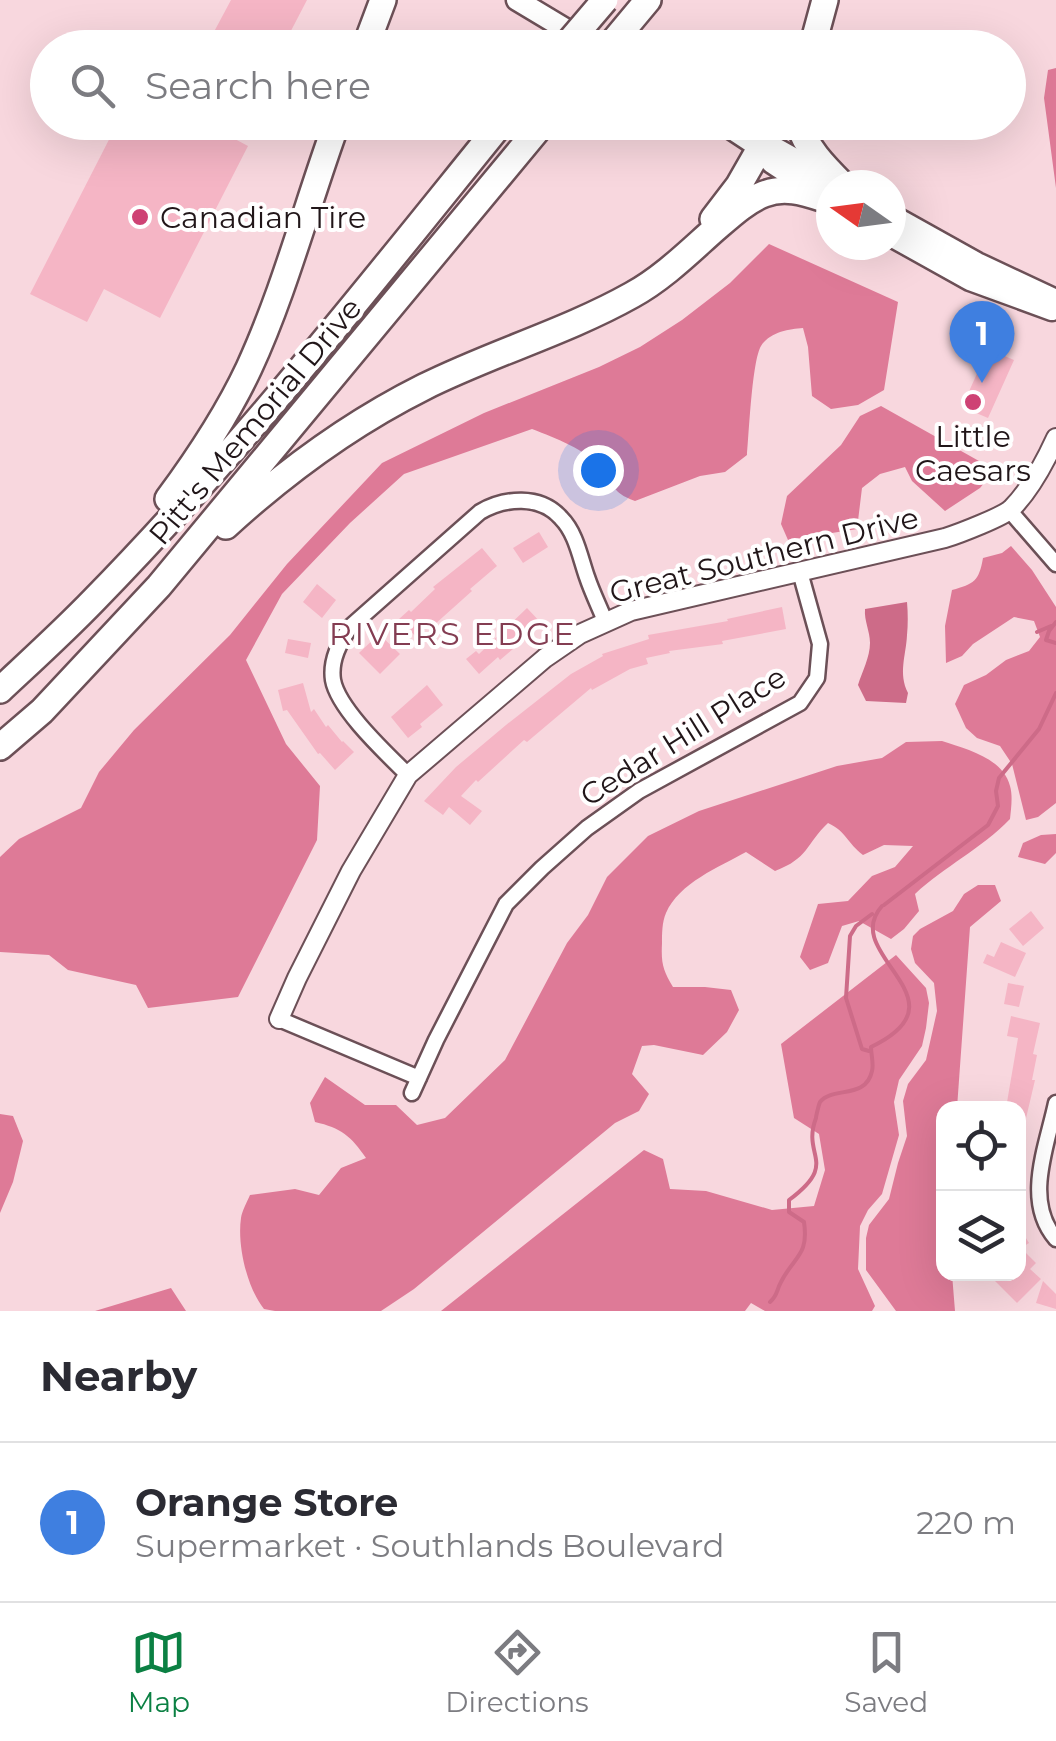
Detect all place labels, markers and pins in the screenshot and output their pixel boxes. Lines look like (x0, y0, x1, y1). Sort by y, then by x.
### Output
place label: Canadian Tire (160, 199, 366, 236)
marker: Canadian Tire (129, 206, 151, 228)
pin: 1 (950, 300, 1014, 383)
marker: Little Caesars (962, 391, 984, 413)
place label: Little Caesars (915, 418, 1031, 489)

